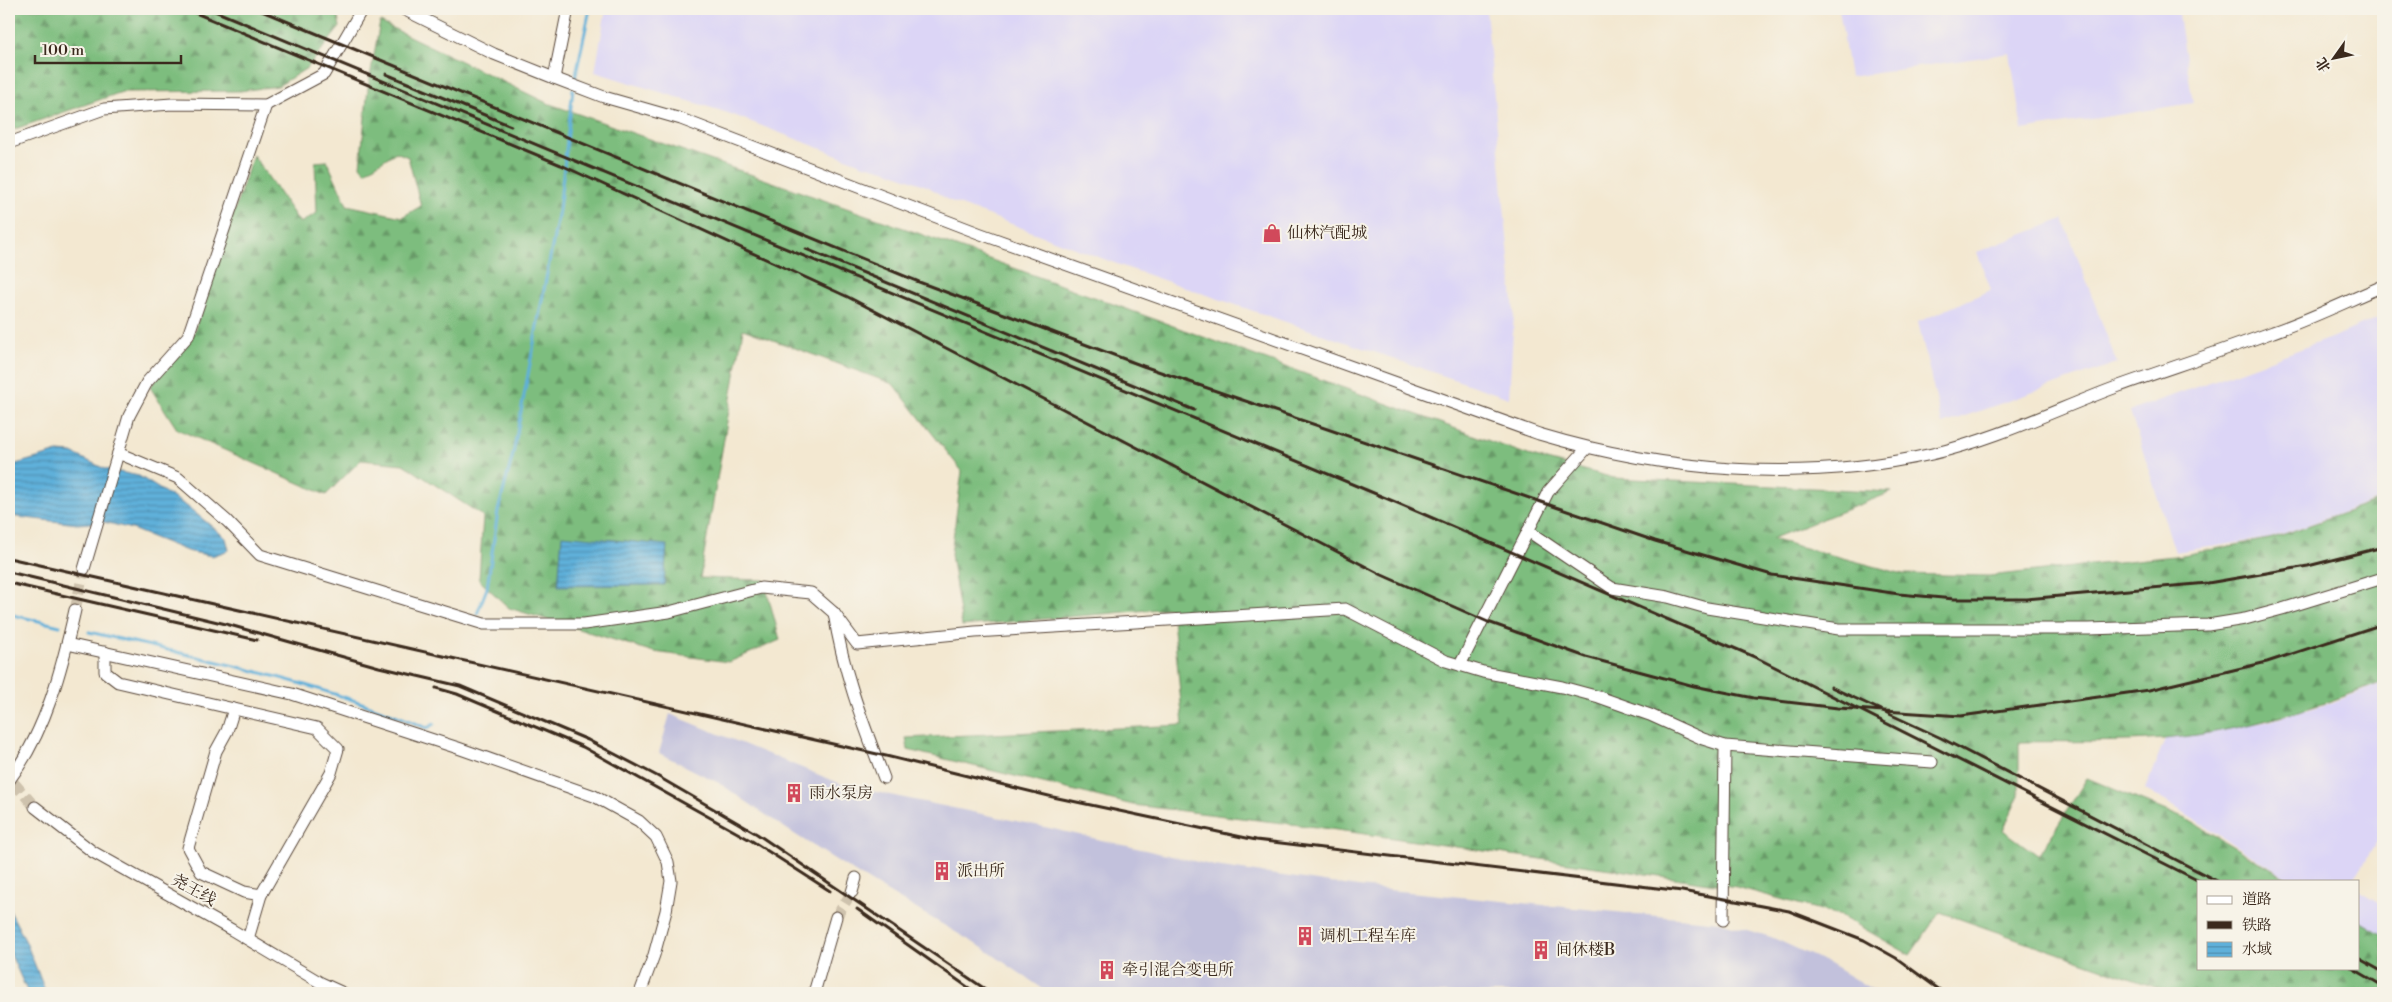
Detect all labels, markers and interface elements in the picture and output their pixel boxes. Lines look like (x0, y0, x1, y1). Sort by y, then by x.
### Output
scale bar (35, 32, 181, 64)
north arrow (2310, 32, 2360, 82)
text: 100 m (42, 41, 84, 60)
text: 北 (2313, 54, 2335, 75)
shop icon: 仙林汽配城 (1261, 222, 1283, 244)
place label: 仙林汽配城 (1287, 223, 1367, 243)
building icon: 雨水泵房 (783, 782, 805, 804)
place label: 雨水泵房 (809, 783, 873, 803)
building icon: 派出所 (931, 860, 953, 882)
place label: 派出所 (957, 861, 1005, 881)
street label: 尧王线 (168, 870, 220, 910)
legend (2197, 880, 2360, 970)
text: 道路 (2242, 890, 2272, 909)
text: 铁路 (2242, 916, 2272, 935)
building icon: 调机工程车库 (1294, 925, 1316, 947)
place label: 调机工程车库 (1320, 926, 1416, 946)
building icon: 间休楼B (1530, 939, 1552, 961)
place label: 间休楼B (1556, 940, 1615, 960)
text: 水域 (2242, 940, 2272, 959)
building icon: 牵引混合变电所 (1096, 959, 1118, 981)
place label: 牵引混合变电所 (1122, 960, 1234, 980)

